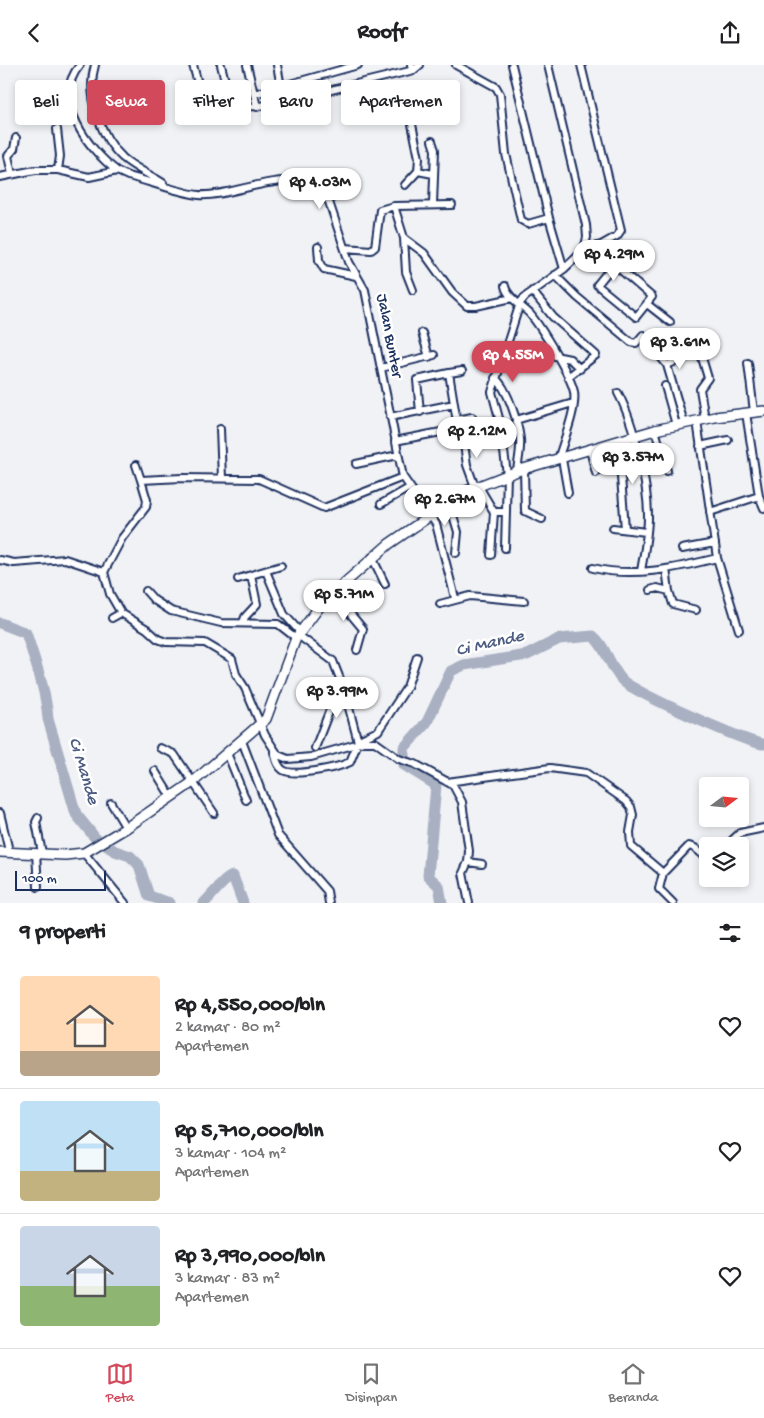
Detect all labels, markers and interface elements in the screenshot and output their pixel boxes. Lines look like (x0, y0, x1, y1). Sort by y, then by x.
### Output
icon: back (20, 19, 48, 47)
icon: share (716, 19, 744, 47)
text: Roofr (358, 20, 406, 46)
chip: Beli (15, 80, 77, 125)
chip: Sewa (87, 80, 165, 125)
chip: Filter (175, 80, 251, 125)
chip: Baru (261, 80, 331, 125)
chip: Apartemen (341, 80, 460, 125)
pin: Rp 4.03M (268, 167, 372, 210)
text: Rp 4.03M (289, 174, 351, 193)
pin: Rp 4.29M (562, 239, 666, 282)
text: Rp 4.29M (584, 246, 644, 265)
street label: Jalan Bunter (371, 293, 406, 381)
pin: Rp 3.61M (628, 327, 732, 370)
text: Rp 3.61M (650, 334, 710, 353)
pin: Rp 4.55M (461, 341, 565, 383)
text: Rp 4.55M (483, 347, 543, 366)
pin: Rp 2.12M (425, 417, 529, 459)
text: Rp 2.12M (448, 423, 506, 442)
pin: Rp 3.57M (581, 443, 685, 485)
text: Rp 3.57M (602, 449, 664, 468)
pin: Rp 2.67M (393, 485, 497, 527)
text: Rp 2.67M (415, 491, 475, 510)
pin: Rp 5.71M (292, 579, 396, 622)
text: Rp 5.71M (314, 586, 374, 605)
water label: Ci Mande (454, 626, 527, 662)
pin: Rp 3.99M (285, 677, 389, 719)
text: Rp 3.99M (307, 683, 367, 702)
water label: Ci Mande (63, 735, 103, 808)
north arrow (699, 777, 749, 827)
map controls (699, 777, 749, 887)
button: layers (699, 837, 749, 887)
scale bar (15, 868, 106, 891)
text: 100 m (22, 871, 57, 888)
icon: filters (716, 919, 744, 947)
text: 9 properti (20, 921, 106, 946)
text: Rp 4,550,000/bln (175, 994, 325, 1019)
icon: home (60, 996, 120, 1056)
icon: heart (716, 1012, 744, 1040)
text: 2 kamar · 80 m² (175, 1019, 281, 1038)
text: Apartemen (175, 1038, 249, 1057)
text: Rp 5,710,000/bln (175, 1120, 323, 1145)
icon: home (60, 1121, 120, 1181)
icon: heart (716, 1137, 744, 1165)
text: 3 kamar · 104 m² (175, 1145, 286, 1164)
text: Apartemen (175, 1164, 249, 1183)
text: Rp 3,990,000/bln (175, 1245, 325, 1270)
icon: home (60, 1246, 120, 1306)
icon: heart (716, 1262, 744, 1290)
text: 3 kamar · 83 m² (175, 1270, 280, 1289)
text: Apartemen (175, 1289, 249, 1308)
tab: Peta (106, 1360, 134, 1407)
tab: Disimpan (346, 1360, 397, 1407)
tab: Beranda (609, 1360, 658, 1407)

